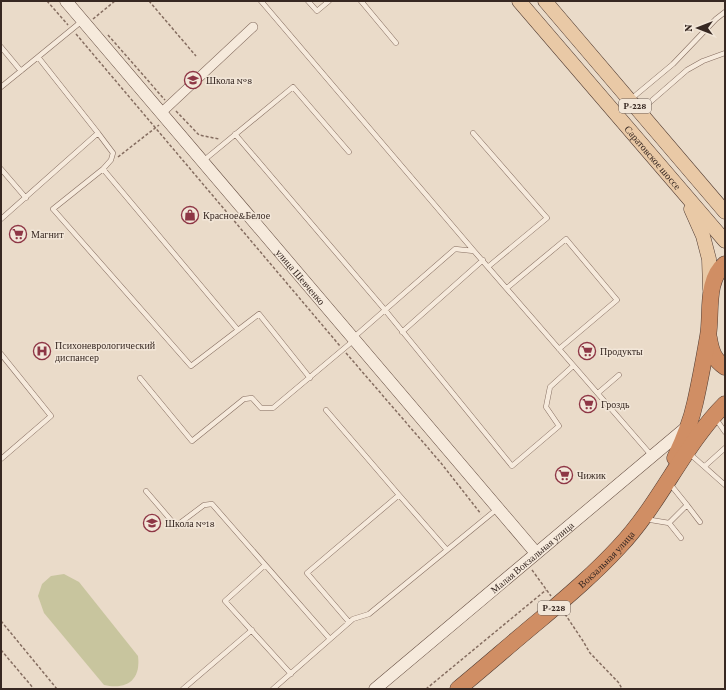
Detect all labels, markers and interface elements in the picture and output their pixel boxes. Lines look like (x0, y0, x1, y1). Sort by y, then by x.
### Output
north arrow (678, 8, 718, 48)
text: N (682, 24, 694, 32)
school or university icon: Школа №8 (183, 70, 203, 90)
place label: Школа №8 (206, 75, 252, 86)
road number: Р-228 (619, 99, 651, 113)
street label: Саратовское шоссе (623, 123, 684, 192)
shop icon: Красное&Белое (180, 205, 200, 225)
place label: Красное&Белое (203, 210, 271, 221)
supermarket icon: Магнит (8, 224, 28, 244)
place label: Магнит (31, 229, 64, 240)
street label: улица Шевченко (274, 247, 327, 307)
place label: Психоневрологический диспансер (55, 340, 156, 363)
hospital icon: Психоневрологический диспансер (32, 341, 52, 361)
supermarket icon: Продукты (577, 341, 597, 361)
place label: Продукты (600, 346, 643, 357)
supermarket icon: Гроздь (578, 394, 598, 414)
place label: Гроздь (601, 399, 630, 410)
supermarket icon: Чижик (554, 465, 574, 485)
place label: Чижик (577, 470, 606, 481)
school or university icon: Школа №18 (142, 513, 162, 533)
place label: Школа №18 (165, 518, 215, 529)
street label: Малая Вокзальная улица (488, 519, 576, 595)
street label: Вокзальная улица (576, 528, 637, 590)
road number: Р-228 (538, 601, 570, 615)

